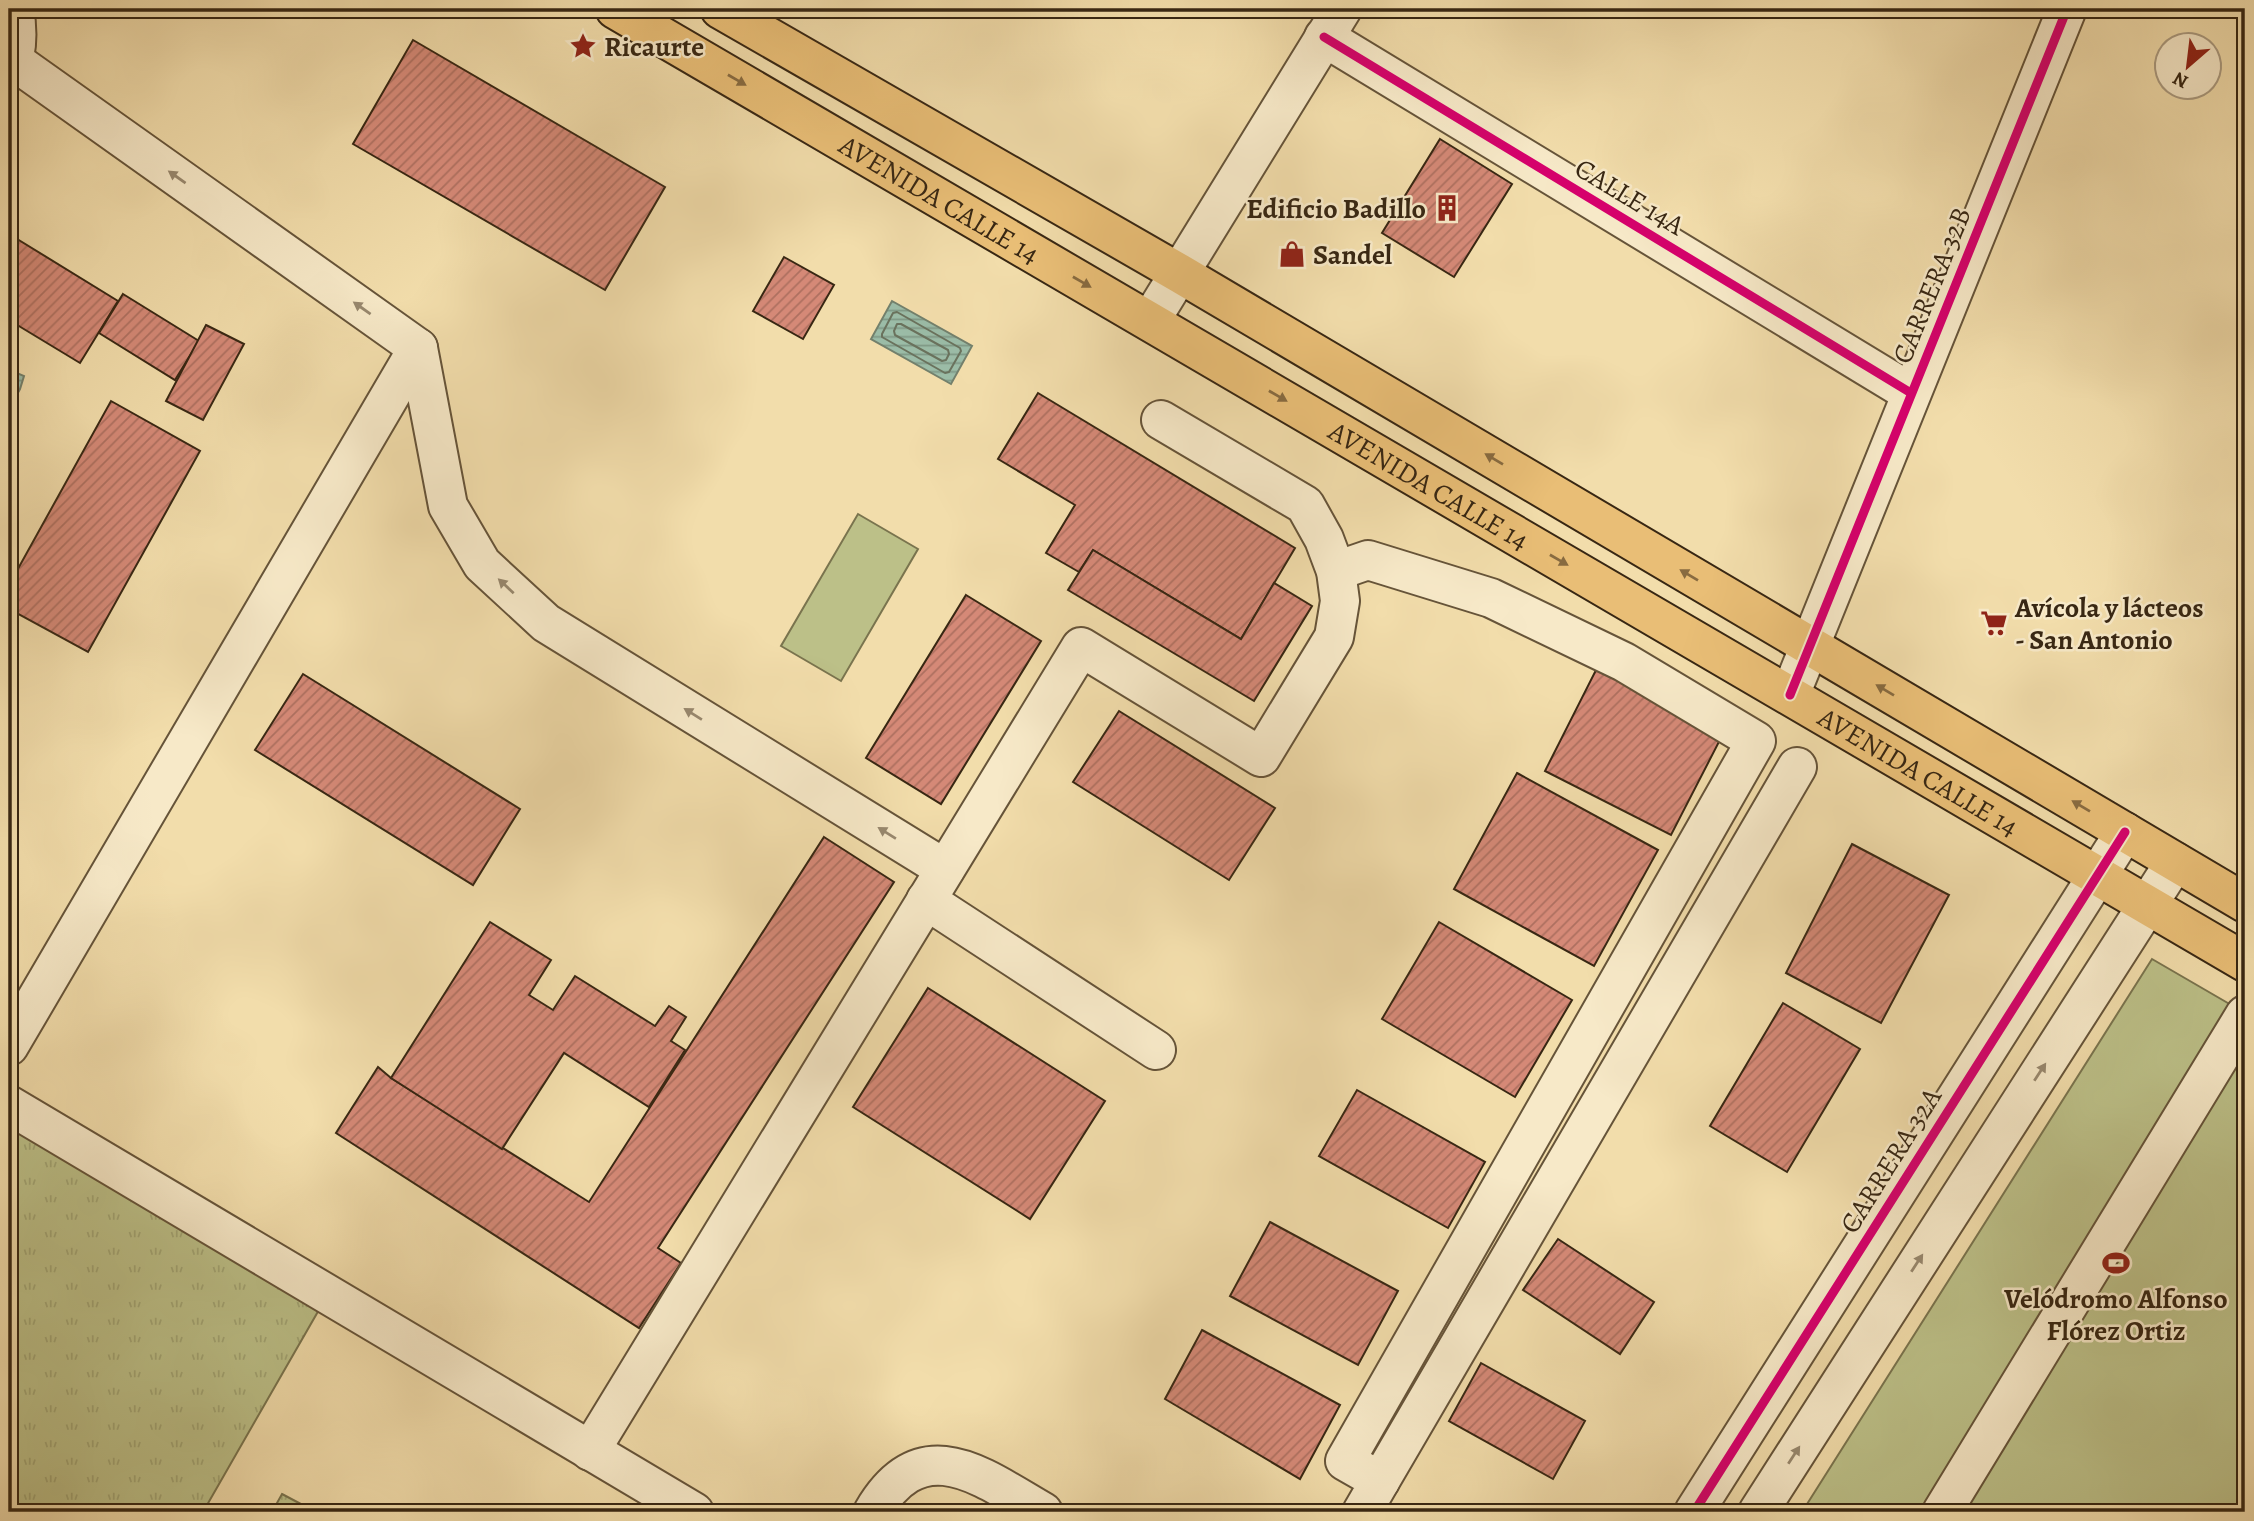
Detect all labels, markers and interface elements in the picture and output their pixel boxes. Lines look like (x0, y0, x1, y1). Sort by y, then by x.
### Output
place label: Ricaurte (604, 28, 704, 66)
place icon: Ricaurte (568, 31, 598, 61)
north arrow (2152, 32, 2222, 102)
text: N (2168, 65, 2193, 95)
one-way arrow (728, 74, 747, 86)
street label: AVENIDA CALLE 14 (831, 126, 1046, 273)
street label: CALLE 14A (1567, 149, 1692, 245)
one-way arrow (168, 170, 186, 184)
place label: Edificio Badillo (1246, 190, 1426, 228)
building icon: Edificio Badillo (1432, 193, 1462, 223)
street label: CARRERA 32B (1883, 202, 1981, 369)
place label: Sandel (1313, 236, 1393, 274)
shop icon: Sandel (1277, 239, 1307, 269)
one-way arrow (1072, 276, 1091, 288)
one-way arrow (353, 301, 371, 315)
one-way arrow (1269, 390, 1288, 403)
street label: AVENIDA CALLE 14 (1321, 412, 1536, 559)
one-way arrow (1484, 453, 1503, 465)
one-way arrow (1550, 554, 1569, 567)
one-way arrow (1680, 569, 1699, 581)
one-way arrow (497, 578, 515, 594)
place label: Avícola y lácteos - San Antonio (2014, 589, 2204, 659)
supermarket icon: Avícola y lácteos - San Antonio (1979, 608, 2009, 638)
one-way arrow (1876, 684, 1895, 697)
street label: AVENIDA CALLE 14 (1810, 698, 2025, 845)
one-way arrow (683, 707, 703, 720)
one-way arrow (2072, 800, 2091, 812)
one-way arrow (877, 827, 896, 840)
one-way arrow (2033, 1062, 2046, 1081)
street label: CARRERA 32A (1831, 1080, 1951, 1241)
sports icon: Velódromo Alfonso Flórez Ortiz (2101, 1248, 2131, 1278)
one-way arrow (1911, 1254, 1924, 1273)
place label: Velódromo Alfonso Flórez Ortiz (2003, 1280, 2228, 1350)
one-way arrow (1788, 1445, 1801, 1464)

